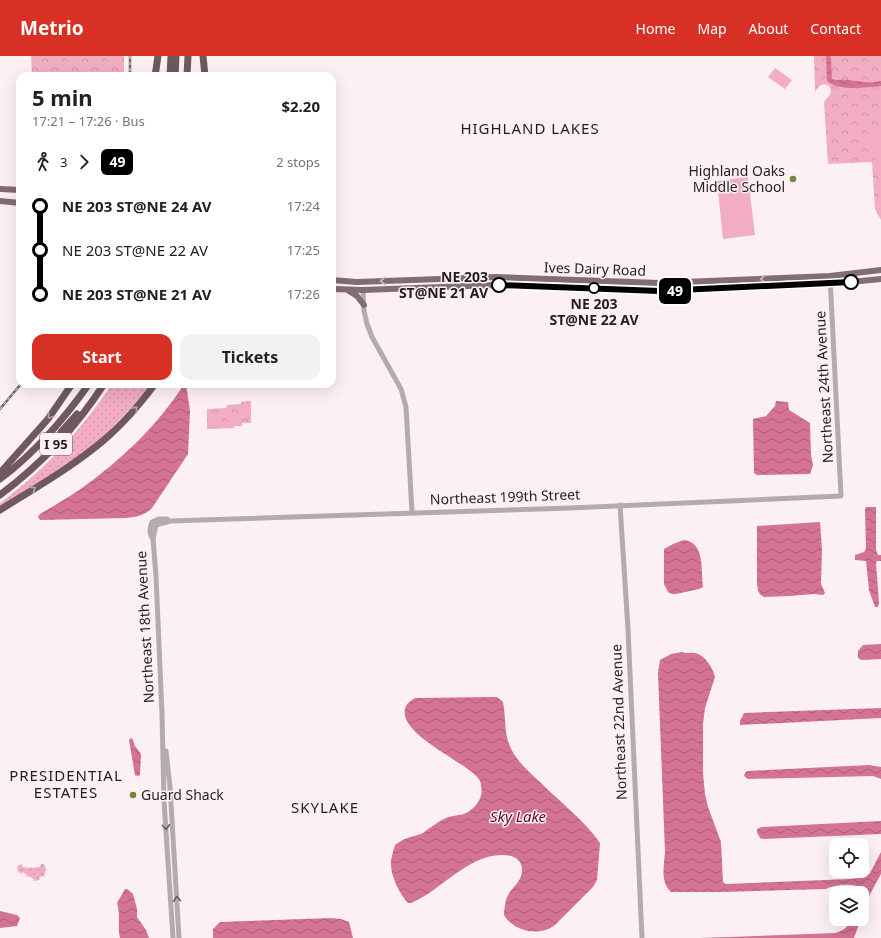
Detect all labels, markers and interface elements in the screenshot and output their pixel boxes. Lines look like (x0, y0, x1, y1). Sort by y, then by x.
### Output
text: Metrio (20, 15, 84, 41)
text: Home (636, 19, 675, 38)
text: Map (697, 19, 727, 38)
text: About (749, 19, 788, 38)
text: Contact (810, 19, 861, 38)
text: 5 min (32, 82, 93, 112)
text: $2.20 (281, 96, 320, 116)
text: 17:21 – 17:26 · Bus (32, 112, 145, 130)
district label: HIGHLAND LAKES (460, 118, 600, 138)
icon: walk (32, 151, 54, 173)
icon: forward (73, 151, 95, 173)
text: 49 (109, 152, 125, 171)
text: 3 (60, 153, 67, 171)
text: 2 stops (276, 153, 320, 171)
place label: Highland Oaks Middle School (688, 161, 785, 196)
marker: Highland Oaks Middle School (788, 174, 798, 184)
text: NE 203 ST@NE 24 AV (62, 196, 212, 216)
text: 17:24 (287, 197, 320, 215)
text: NE 203 ST@NE 22 AV (62, 240, 208, 260)
text: 17:25 (287, 241, 320, 259)
street label: Ives Dairy Road (544, 257, 646, 280)
place label: NE 203 ST@NE 21 AV (399, 267, 489, 302)
unlabelled marker (843, 274, 859, 290)
one-way arrow (760, 275, 766, 283)
one-way arrow (380, 277, 386, 285)
marker: NE 203 ST@NE 21 AV (491, 277, 507, 293)
line badge: 49 (657, 278, 693, 304)
text: 49 (667, 281, 683, 300)
marker: NE 203 ST@NE 22 AV (588, 282, 600, 294)
text: NE 203 ST@NE 21 AV (62, 284, 212, 304)
text: 17:26 (287, 285, 320, 303)
place label: NE 203 ST@NE 22 AV (549, 294, 639, 329)
street label: Northeast 24th Avenue (810, 310, 837, 464)
button: Start (32, 334, 172, 380)
button: Tickets (180, 334, 320, 380)
one-way arrow (130, 407, 137, 414)
one-way arrow (47, 412, 54, 419)
road number: I 95 (40, 433, 72, 455)
street label: Northeast 199th Street (430, 484, 580, 509)
one-way arrow (29, 486, 36, 494)
street label: Northeast 18th Avenue (131, 550, 158, 704)
street label: Northeast 22nd Avenue (606, 644, 631, 800)
district label: PRESIDENTIAL ESTATES (9, 765, 123, 802)
place label: Guard Shack (141, 785, 224, 804)
marker: Guard Shack (128, 790, 138, 800)
district label: SKYLAKE (291, 797, 359, 817)
water label: Sky Lake (490, 806, 547, 826)
one-way arrow (161, 824, 170, 830)
map controls (829, 838, 869, 926)
button: locate (829, 838, 869, 878)
button: layers (829, 886, 869, 926)
one-way arrow (173, 896, 181, 902)

